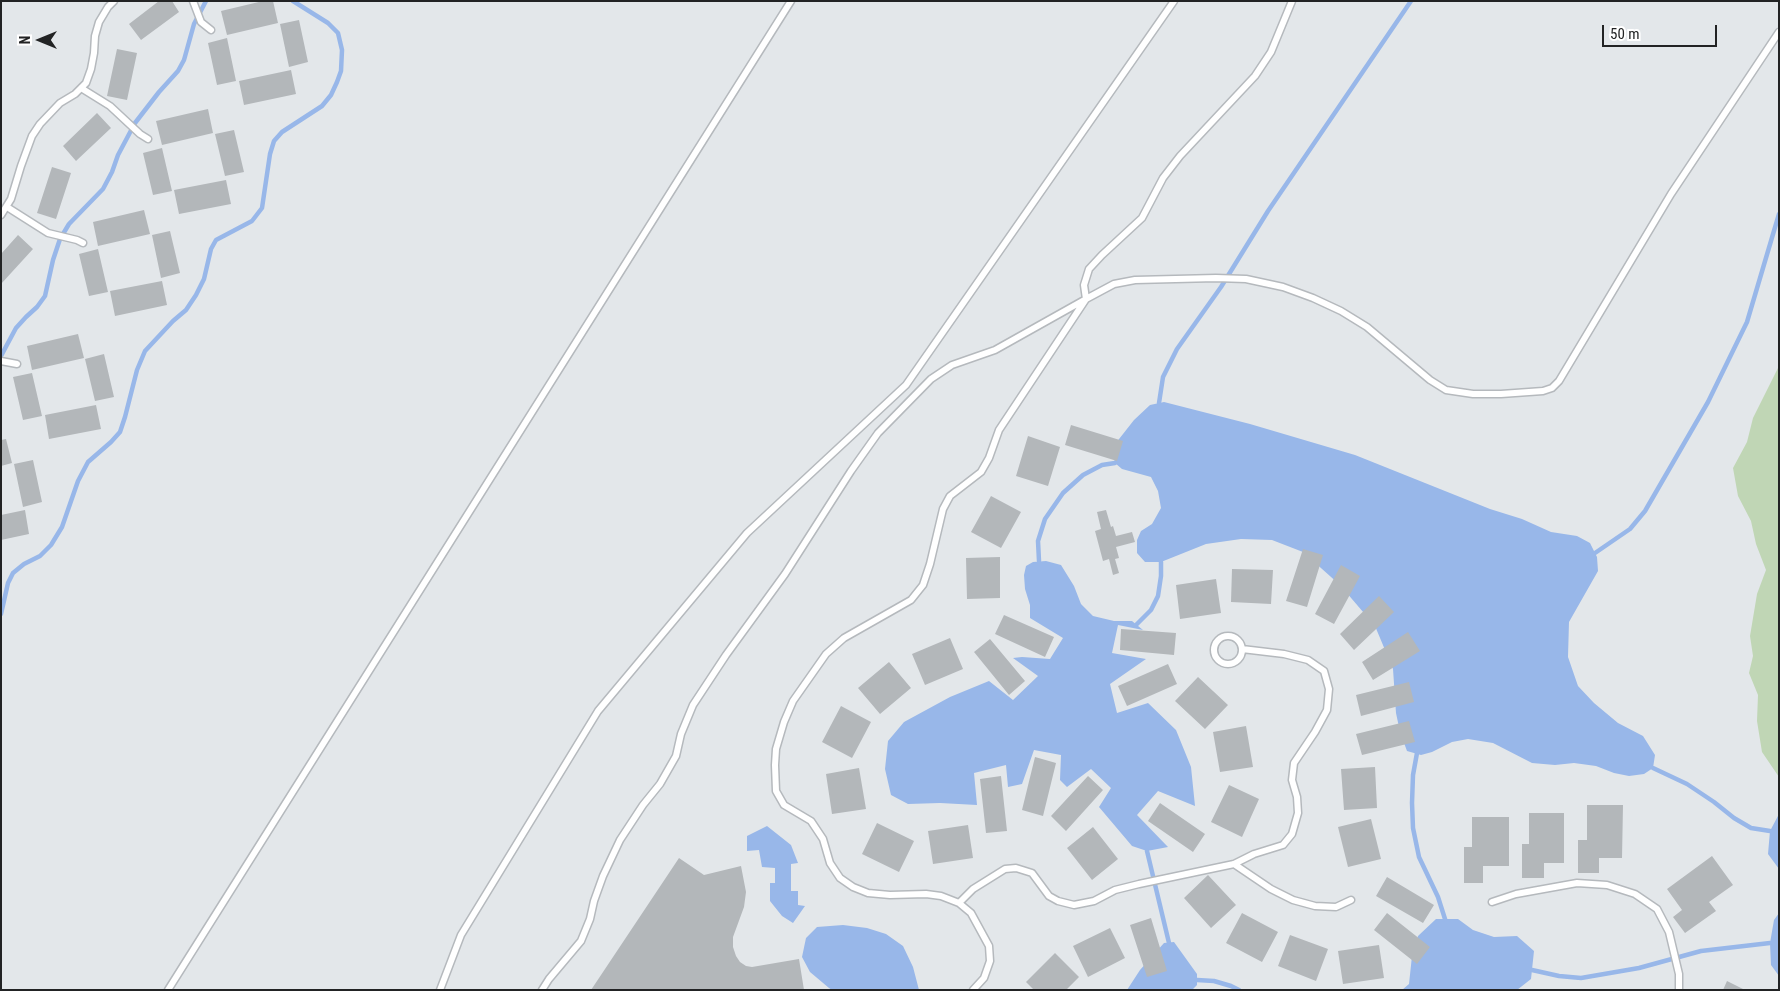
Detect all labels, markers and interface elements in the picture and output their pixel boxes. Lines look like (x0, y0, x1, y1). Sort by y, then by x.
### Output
north arrow (15, 15, 65, 65)
scale bar (1605, 15, 1720, 47)
text: 50 m (1610, 25, 1640, 43)
text: N (17, 36, 33, 44)

